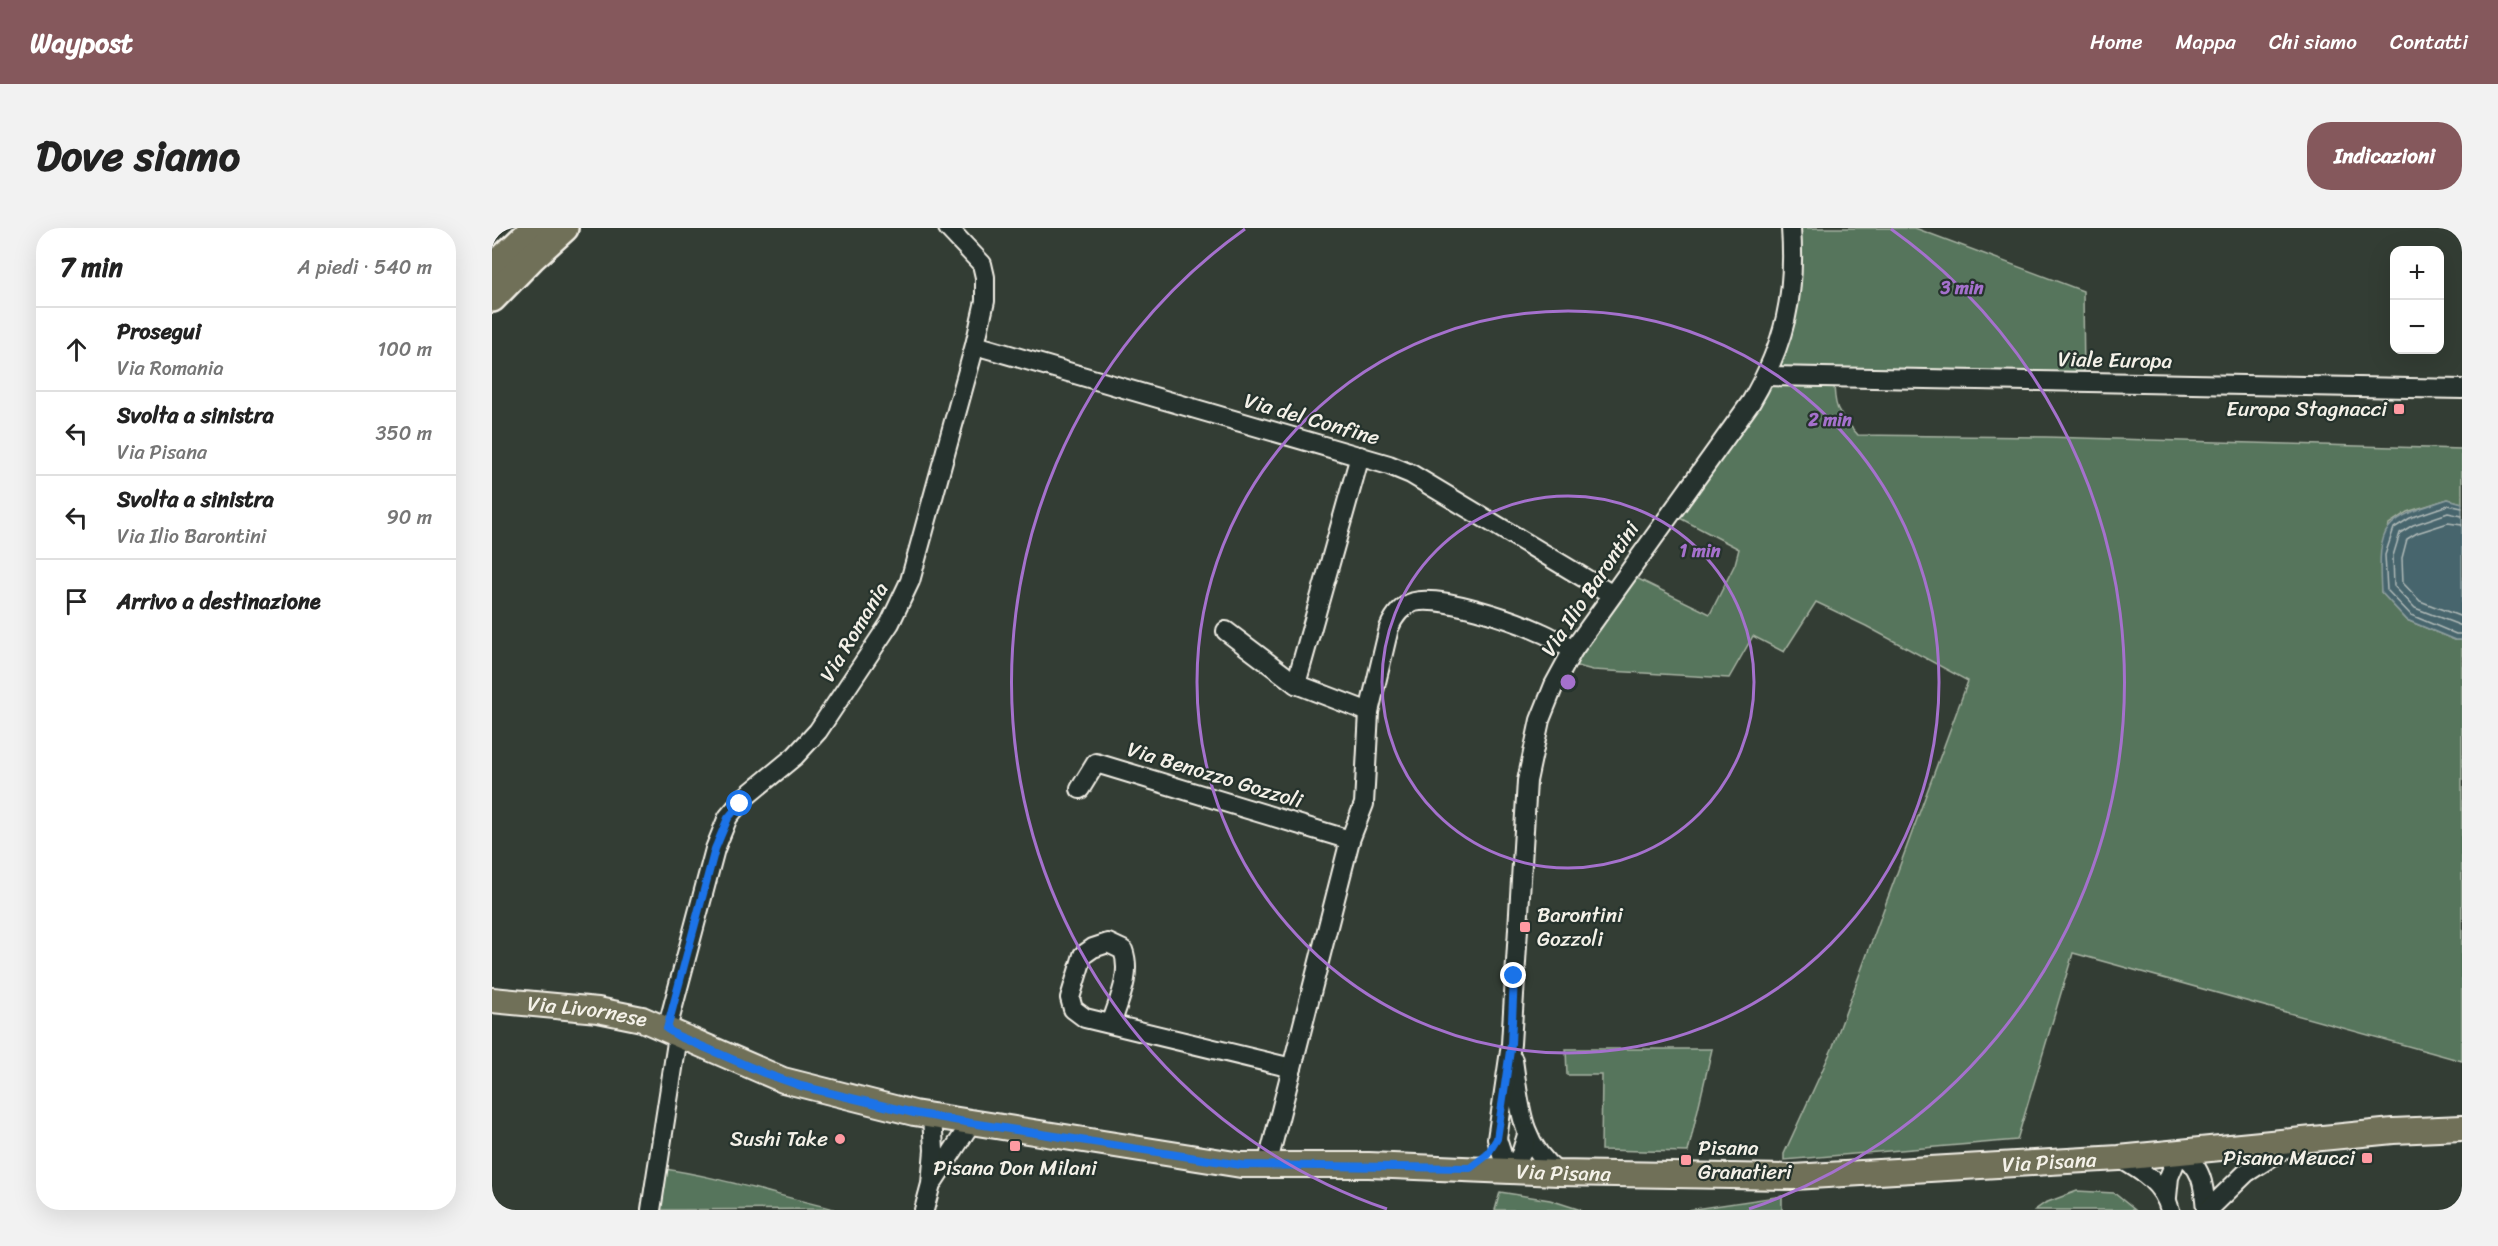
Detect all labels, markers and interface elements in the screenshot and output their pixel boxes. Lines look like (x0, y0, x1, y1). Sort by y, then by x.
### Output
text: Waypost (30, 18, 133, 67)
text: Home (2090, 23, 2142, 61)
text: Mappa (2175, 23, 2236, 61)
text: Chi siamo (2269, 23, 2357, 61)
text: Contatti (2390, 23, 2468, 61)
text: Dove siamo (36, 119, 240, 193)
button: Indicazioni (2307, 122, 2462, 190)
text: 7 min (60, 244, 123, 290)
map controls (2390, 246, 2444, 354)
button: + (2390, 246, 2444, 300)
text: A piedi · 540 m (298, 250, 432, 285)
text: 3 min (1939, 272, 1984, 304)
button: − (2390, 300, 2444, 354)
text: Prosegui (117, 312, 201, 351)
text: 100 m (378, 332, 432, 367)
icon: ahead (60, 333, 93, 366)
street label: Viale Europa (2058, 340, 2173, 380)
text: Via Romania (117, 351, 223, 386)
street label: Via del Confine (1240, 381, 1385, 457)
place label: Europa Stagnacci (2226, 390, 2388, 428)
text: Svolta a sinistra (117, 396, 274, 435)
marker: Europa Stagnacci (2392, 402, 2406, 416)
text: 2 min (1807, 404, 1852, 436)
text: 350 m (376, 416, 432, 451)
icon: left (60, 417, 93, 450)
text: Via Pisana (117, 435, 207, 470)
text: Svolta a sinistra (117, 480, 274, 519)
text: 90 m (387, 500, 432, 535)
icon: left (60, 501, 93, 534)
street label: Via Ilio Barontini (1530, 512, 1650, 665)
text: Via Ilio Barontini (117, 519, 266, 554)
text: 1 min (1680, 535, 1721, 567)
street label: Via Romania (809, 574, 899, 690)
text: Arrivo a destinazione (117, 582, 321, 621)
icon: arrive (60, 585, 93, 618)
centre of rings (1558, 672, 1578, 692)
street label: Via Benozzo Gozzoli (1123, 730, 1309, 820)
route start (726, 790, 752, 816)
place label: Barontini Gozzoli (1537, 896, 1624, 958)
marker: Barontini Gozzoli (1518, 920, 1532, 934)
route end (1500, 962, 1526, 988)
street label: Via Livornese (526, 984, 651, 1039)
place label: Sushi Take (730, 1120, 828, 1158)
place label: Pisana Granatieri (1698, 1129, 1793, 1191)
marker: Sushi Take (833, 1132, 847, 1146)
marker: Pisana Don Milani (1008, 1139, 1022, 1153)
place label: Pisana Meucci (2223, 1139, 2356, 1177)
street label: Via Pisana (2001, 1140, 2098, 1184)
place label: Pisana Don Milani (933, 1149, 1098, 1187)
marker: Pisana Meucci (2360, 1151, 2374, 1165)
street label: Via Pisana (1516, 1152, 1612, 1193)
marker: Pisana Granatieri (1679, 1153, 1693, 1167)

